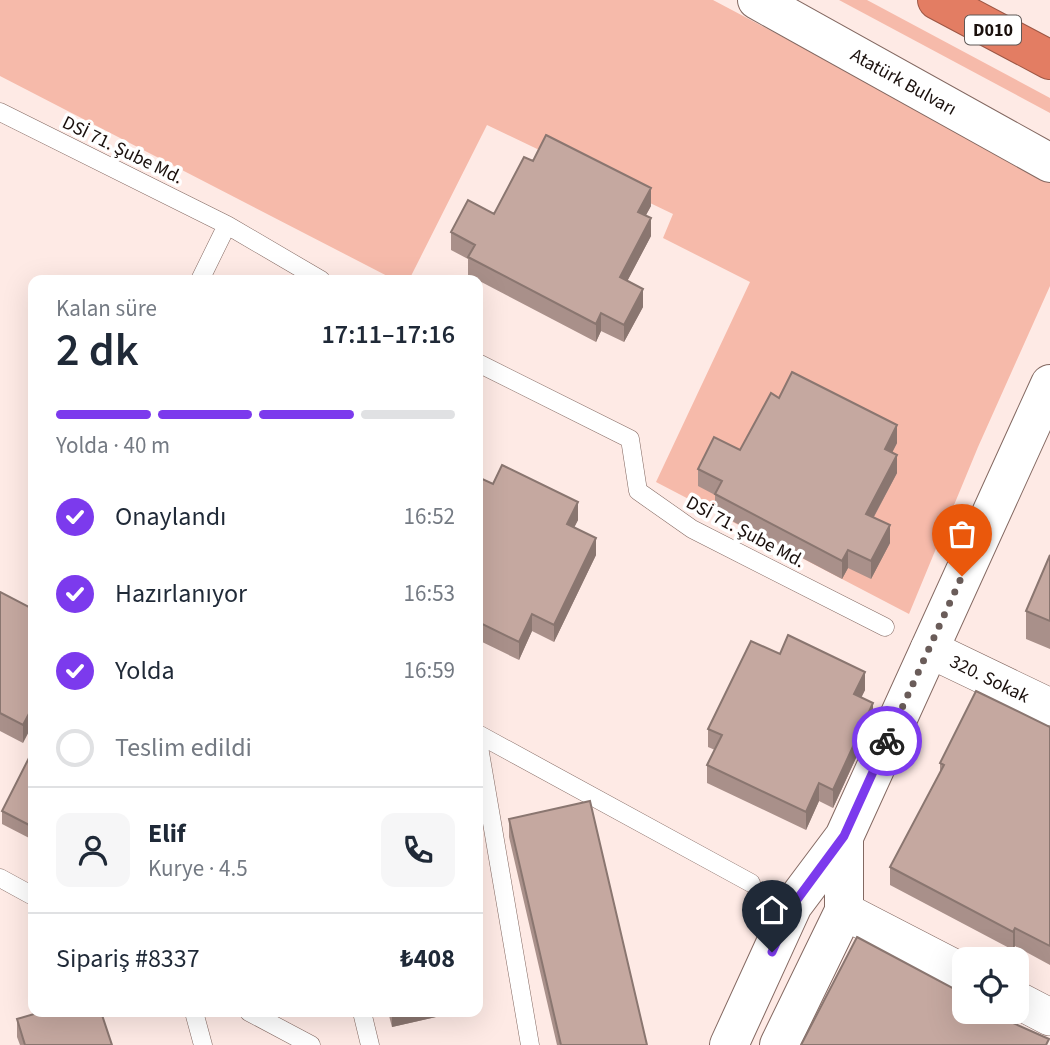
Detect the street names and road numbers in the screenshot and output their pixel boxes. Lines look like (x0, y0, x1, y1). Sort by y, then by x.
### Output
road number: D010 (965, 15, 1021, 44)
street label: Atatürk Bulvarı (845, 42, 961, 123)
street label: DSİ 71. Şube Md. (57, 109, 187, 191)
street label: DSİ 71. Şube Md. (681, 490, 810, 575)
street label: 320. Sokak (945, 648, 1034, 710)

